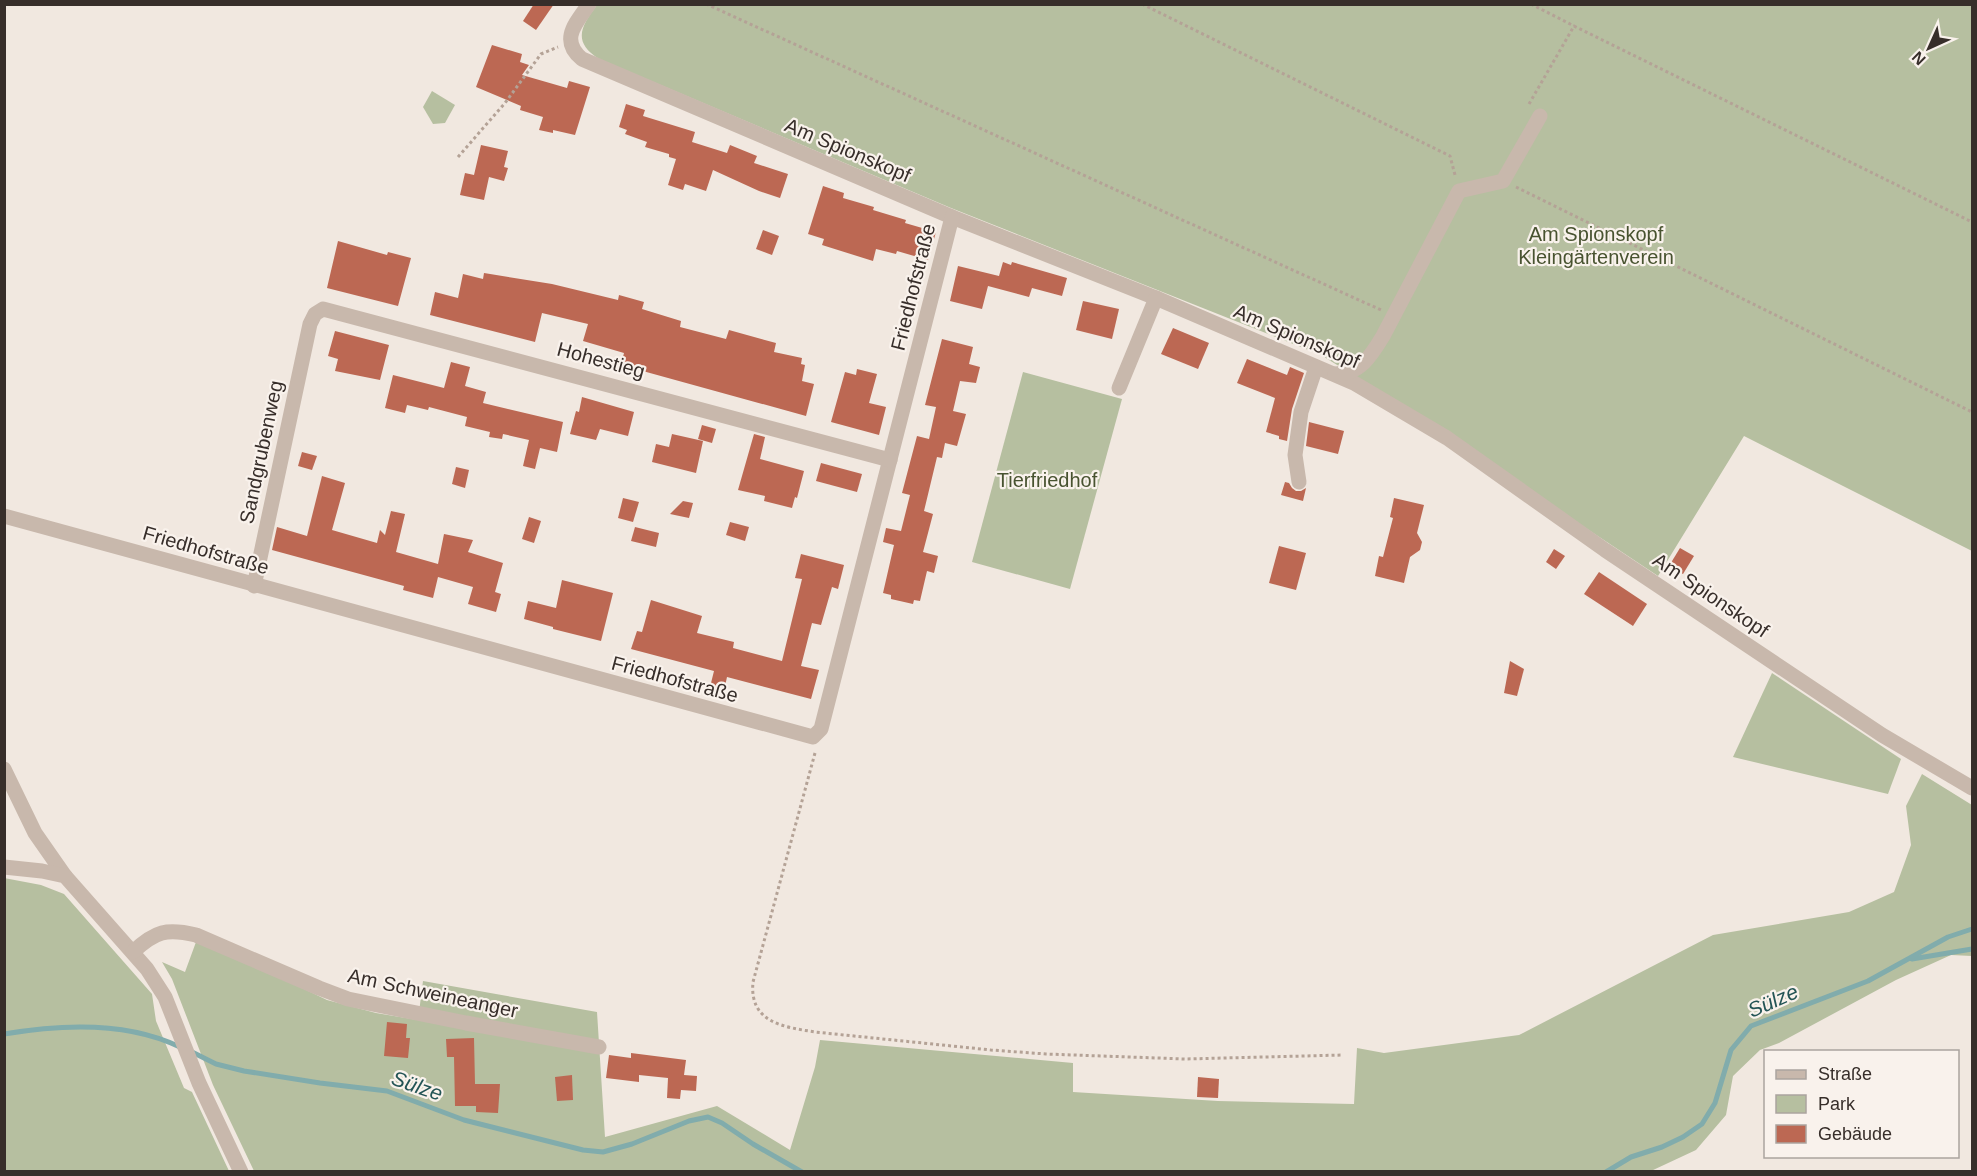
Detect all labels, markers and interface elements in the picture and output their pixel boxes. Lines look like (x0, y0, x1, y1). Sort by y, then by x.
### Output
north arrow (1899, 18, 1959, 78)
text: N (1909, 48, 1929, 68)
street label: Am Spionskopf (782, 114, 915, 187)
street label: Friedhofstraße (887, 221, 939, 353)
park label: Am Spionskopf Kleingärtenverein (1518, 223, 1674, 268)
street label: Am Spionskopf (1231, 300, 1364, 373)
street label: Hohestieg (555, 338, 647, 382)
street label: Sandgrubenweg (235, 378, 287, 526)
park label: Tierfriedhof (997, 469, 1098, 491)
street label: Friedhofstraße (140, 522, 272, 578)
street label: Am Spionskopf (1649, 548, 1773, 642)
street label: Friedhofstraße (609, 652, 741, 706)
street label: Am Schweineanger (346, 964, 520, 1022)
water label: Sülze (1744, 979, 1801, 1022)
legend (1764, 1050, 1959, 1158)
text: Straße (1818, 1064, 1872, 1084)
water label: Sülze (389, 1066, 446, 1105)
text: Park (1818, 1094, 1856, 1114)
text: Gebäude (1818, 1124, 1892, 1144)

